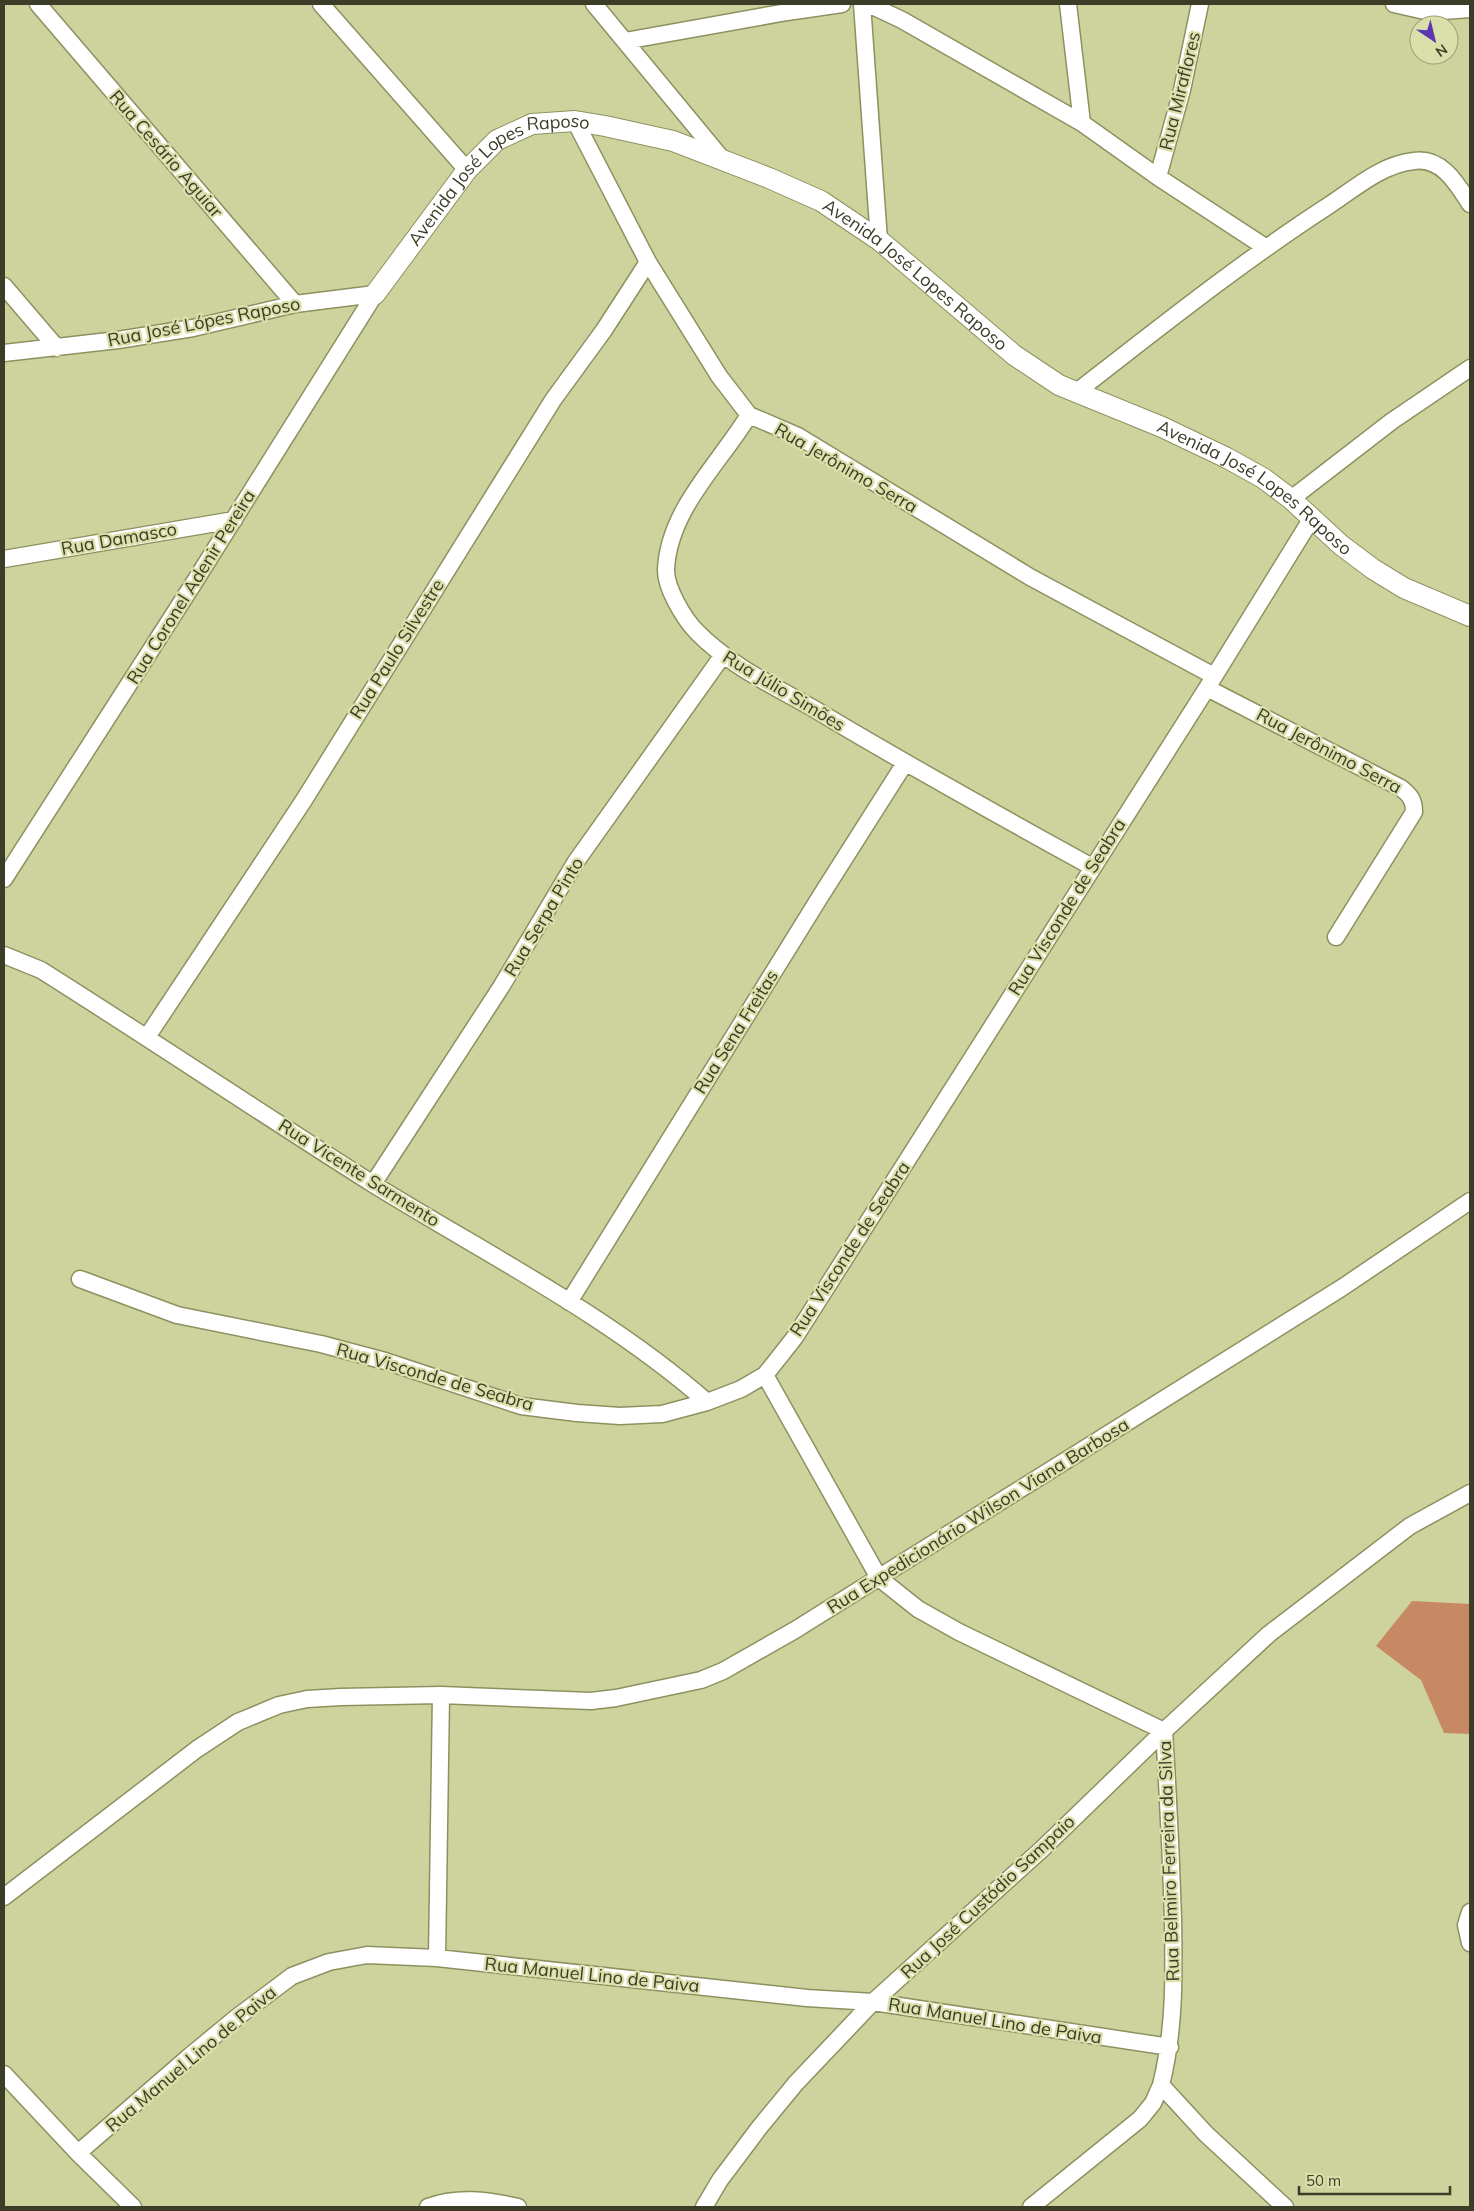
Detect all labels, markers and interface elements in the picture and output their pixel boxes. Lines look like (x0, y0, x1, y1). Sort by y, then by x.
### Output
north arrow (1409, 15, 1459, 65)
street label: Rua Miraflores (1154, 29, 1205, 152)
text: N (1432, 40, 1451, 61)
street label: Rua Cesário Aguiar (105, 85, 228, 222)
street label: Avenida José Lopes Raposo (403, 108, 592, 250)
street label: Avenida José Lopes Raposo (819, 194, 1013, 356)
street label: Rua José Lópes Raposo (106, 292, 302, 351)
street label: Avenida José Lopes Raposo (1154, 414, 1357, 560)
street label: Rua Jerônimo Serra (771, 417, 922, 518)
street label: Rua Coronel Adenir Pereira (121, 485, 260, 688)
street label: Rua Damasco (59, 517, 179, 560)
street label: Rua Paulo Silvestre (344, 575, 449, 723)
street label: Rua Júlio Simões (719, 645, 850, 736)
street label: Rua Jerônimo Serra (1253, 703, 1406, 799)
street label: Rua Visconde de Seabra (1003, 814, 1130, 999)
street label: Rua Serpa Pinto (499, 853, 588, 981)
street label: Rua Sena Freitas (688, 965, 783, 1098)
street label: Rua Vicente Sarmento (274, 1114, 444, 1232)
street label: Rua Visconde de Seabra (784, 1157, 915, 1341)
street label: Rua Visconde de Seabra (334, 1337, 536, 1416)
street label: Rua Expedicionário Wilson Viana Barbosa (822, 1413, 1133, 1619)
street label: Rua Belmiro Ferreira da Silva (1153, 1740, 1184, 1982)
street label: Rua José Custódio Sampaio (896, 1810, 1080, 1983)
street label: Rua Manuel Lino de Paiva (484, 1952, 701, 1997)
street label: Rua Manuel Lino de Paiva (101, 1980, 281, 2137)
street label: Rua Manuel Lino de Paiva (887, 1992, 1103, 2049)
scale bar (1299, 2164, 1450, 2196)
text: 50 m (1306, 2171, 1341, 2190)

